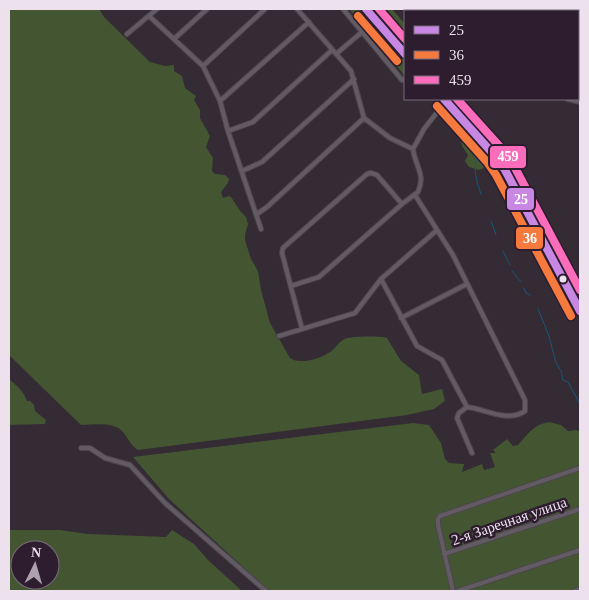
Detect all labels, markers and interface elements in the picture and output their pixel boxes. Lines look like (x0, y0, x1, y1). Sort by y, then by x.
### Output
legend (404, 10, 579, 100)
text: 25 (449, 22, 464, 38)
text: 36 (449, 47, 465, 63)
text: 459 (449, 72, 472, 88)
line badge: 459 (489, 145, 527, 169)
text: 459 (498, 149, 519, 164)
line badge: 25 (506, 187, 535, 211)
text: 25 (514, 192, 528, 207)
line badge: 36 (515, 226, 544, 250)
text: 36 (523, 231, 537, 246)
unlabelled marker (558, 274, 568, 284)
street label: 2-я Заречная улица (449, 494, 569, 548)
north arrow (10, 540, 60, 590)
text: N (30, 545, 42, 560)

